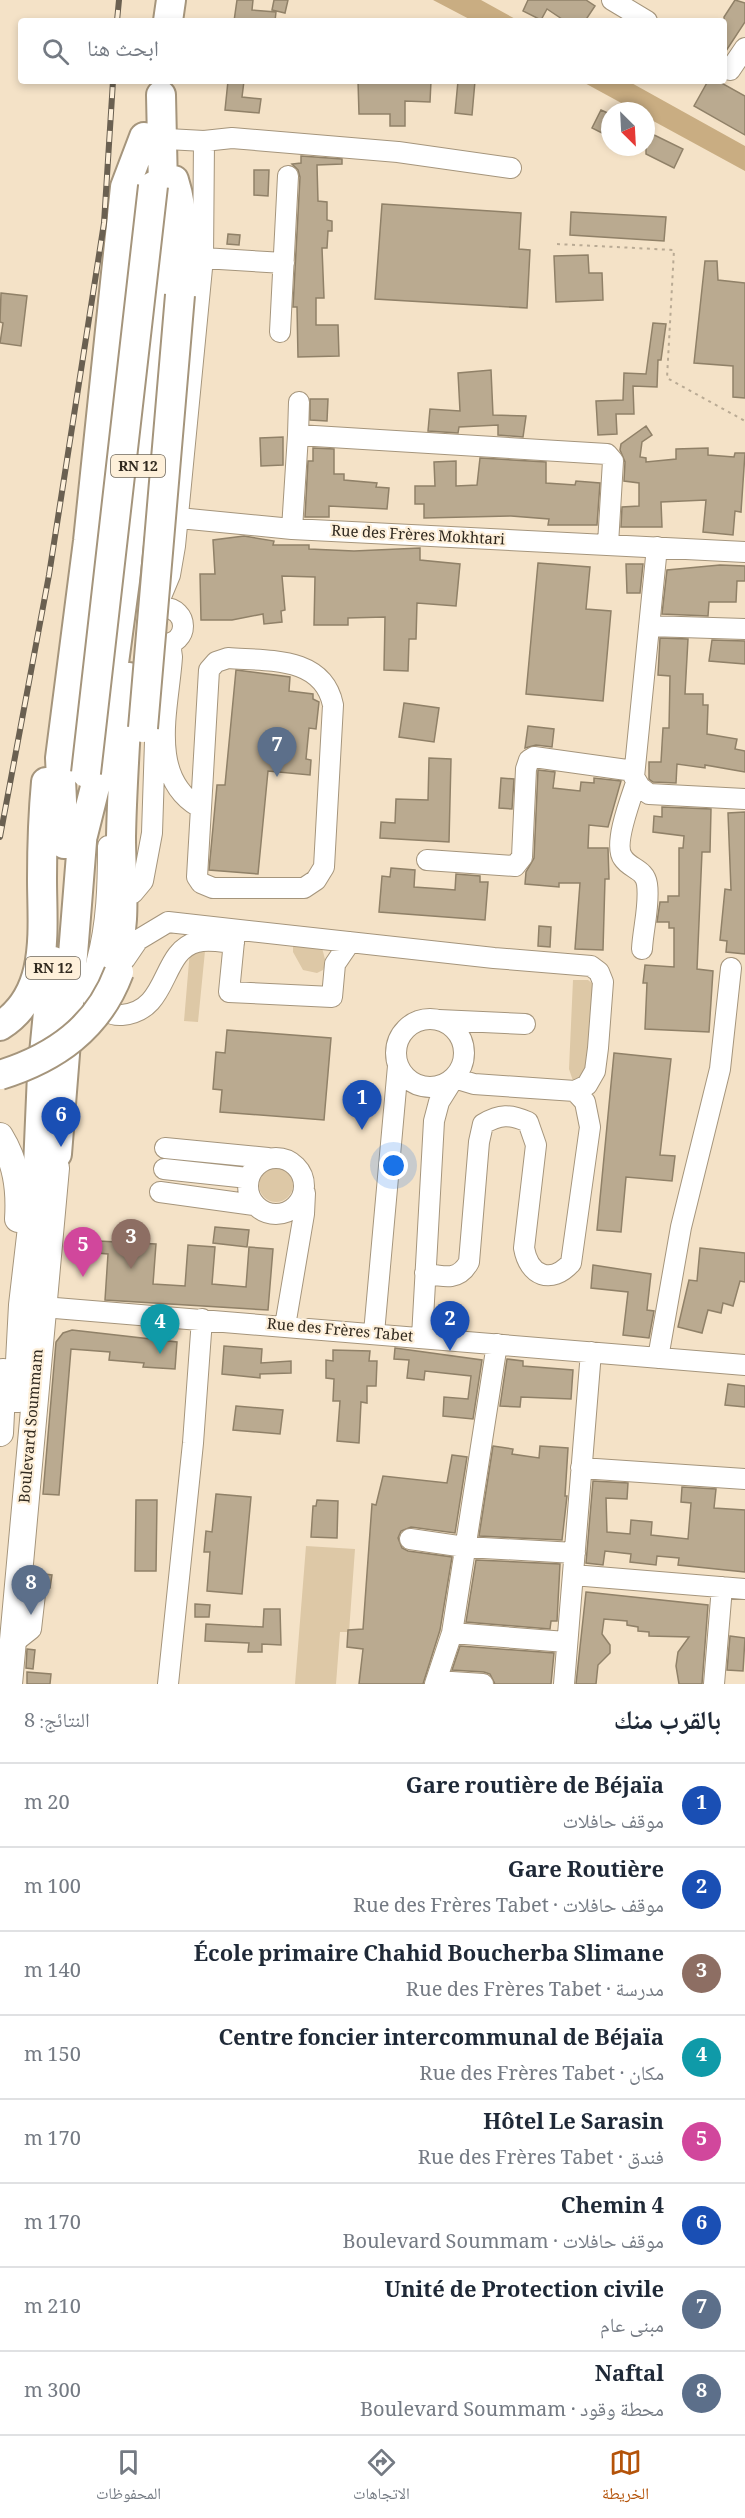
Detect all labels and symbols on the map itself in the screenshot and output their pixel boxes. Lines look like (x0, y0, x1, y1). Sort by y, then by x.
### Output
north arrow (601, 102, 655, 156)
road number: RN 12 (111, 455, 165, 477)
street label: Rue des Frères Mokhtari (330, 519, 506, 555)
pin: 7 (258, 728, 296, 777)
road number: RN 12 (26, 957, 80, 979)
pin: 1 (342, 1080, 382, 1130)
pin: 6 (42, 1098, 80, 1147)
your location (379, 1151, 408, 1180)
pin: 3 (112, 1220, 150, 1269)
pin: 5 (64, 1228, 103, 1277)
pin: 2 (430, 1302, 470, 1351)
pin: 4 (140, 1304, 180, 1354)
street label: Rue des Frères Tabet (266, 1313, 414, 1351)
street label: Boulevard Soummam (13, 1348, 53, 1504)
pin: 8 (12, 1566, 51, 1615)

